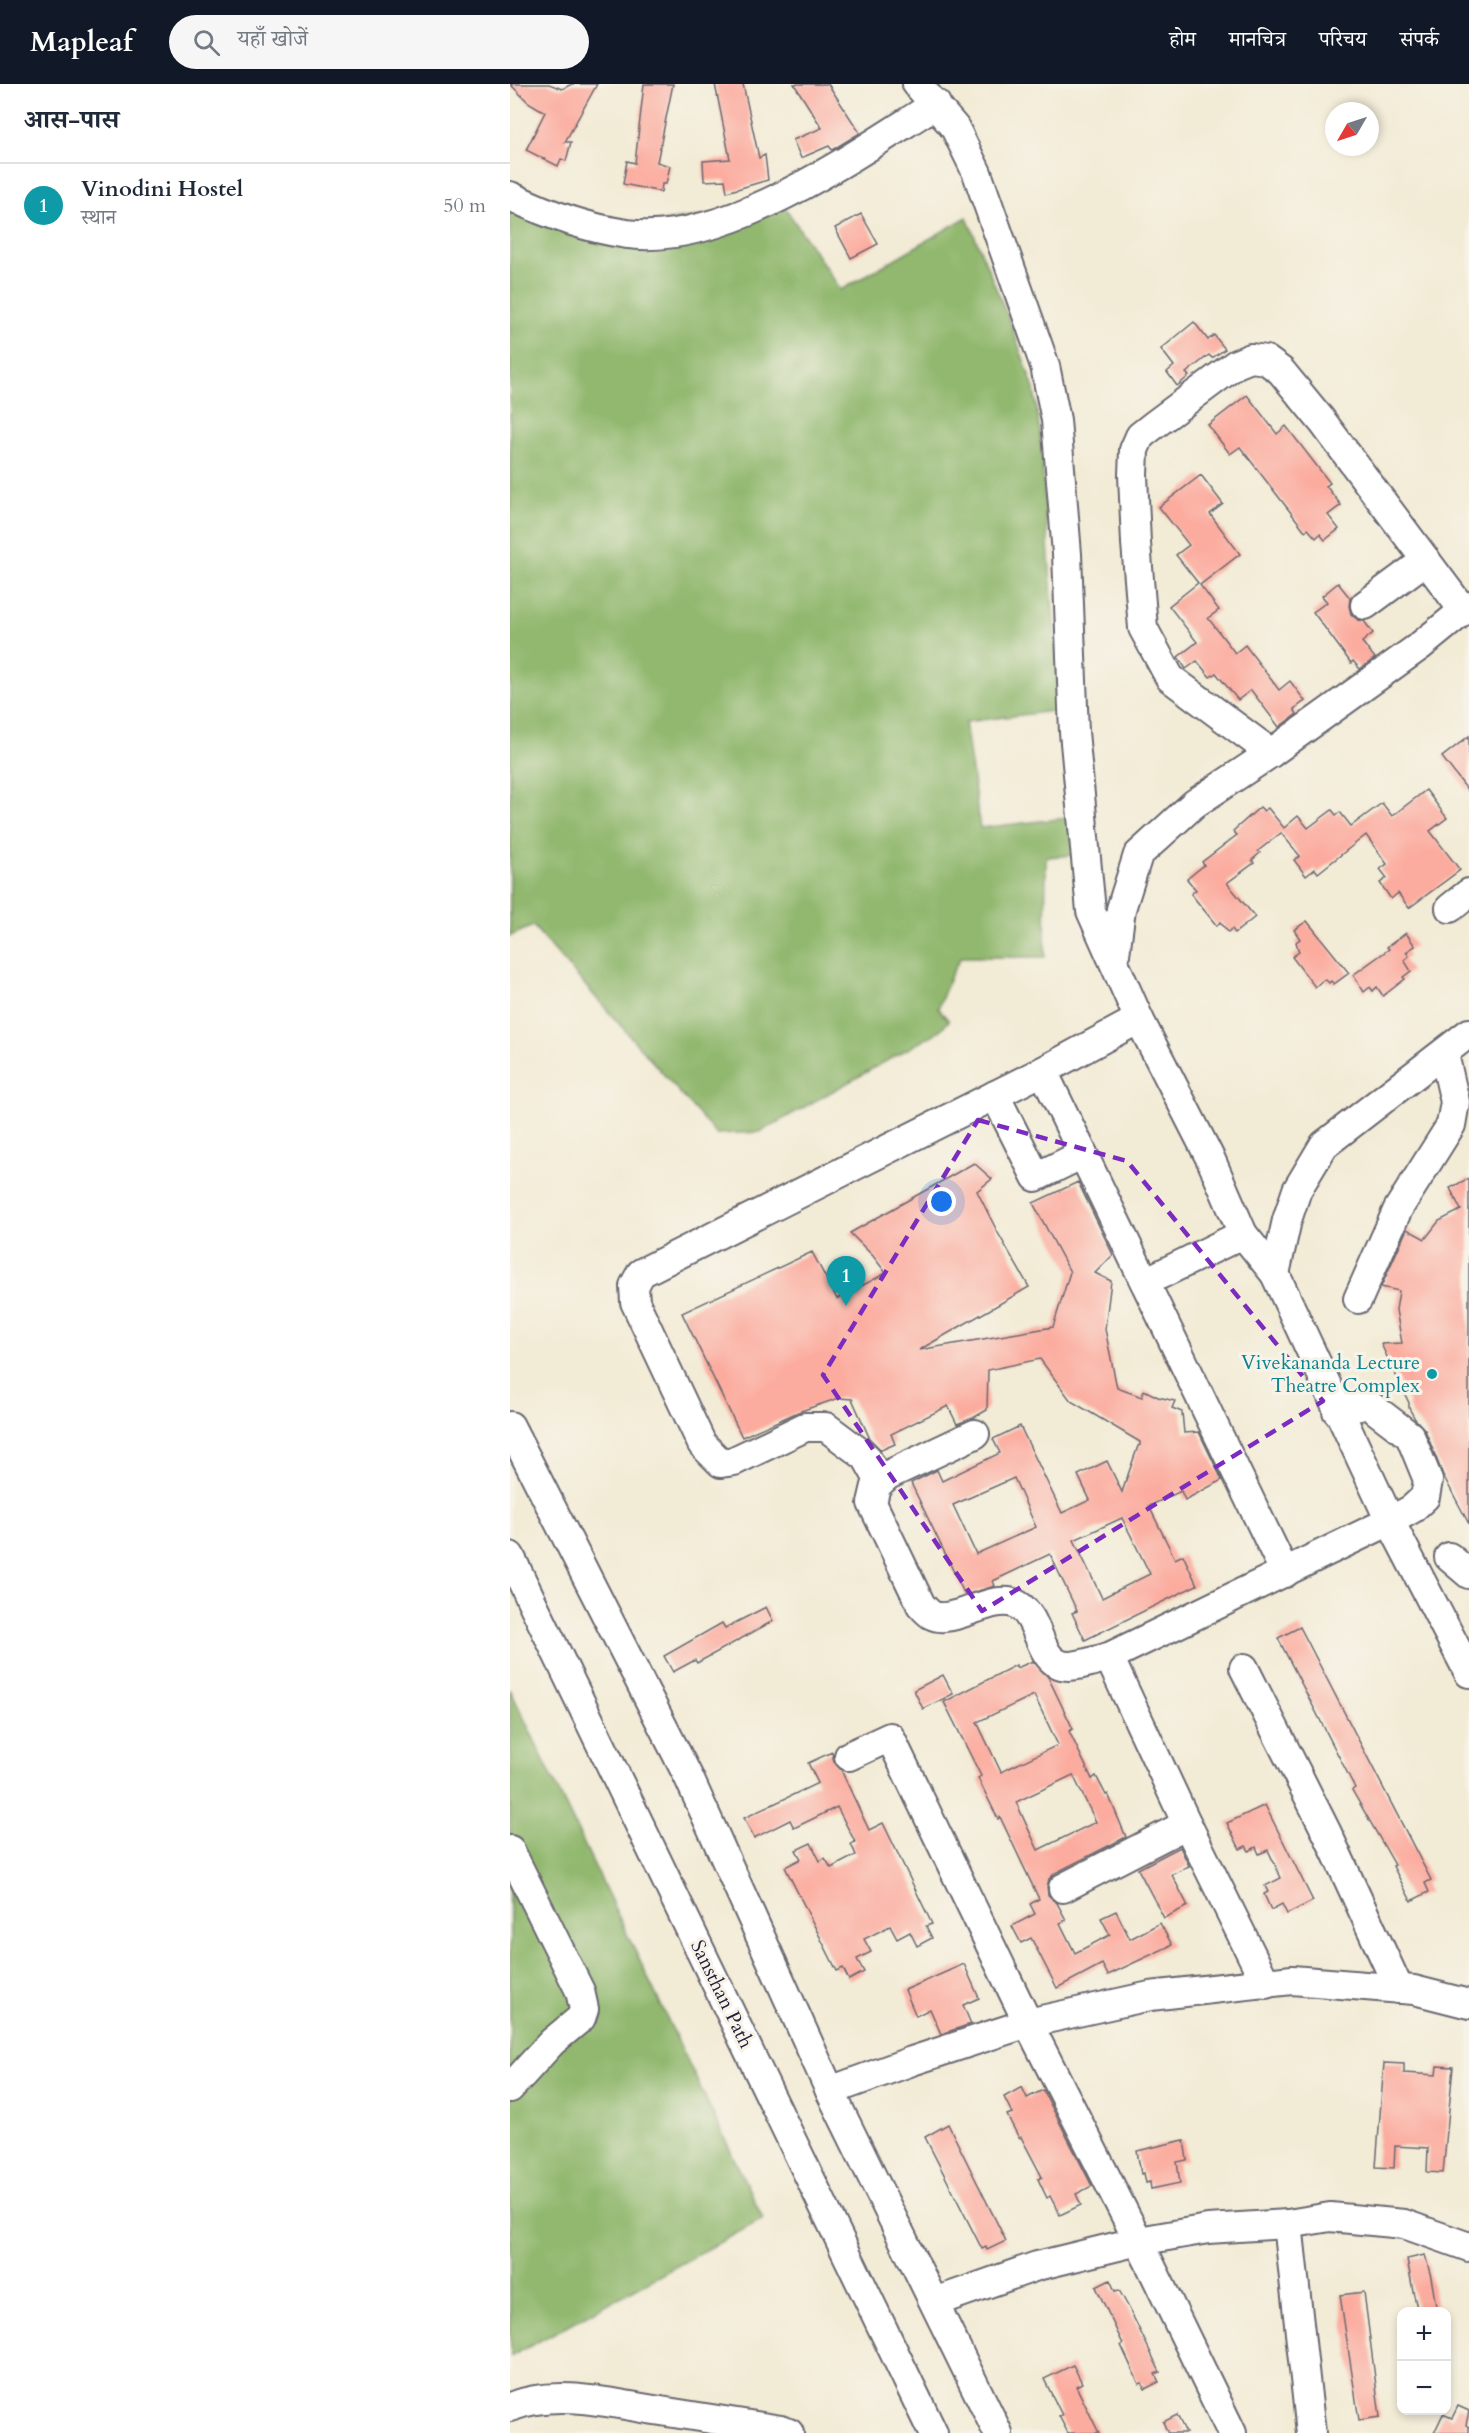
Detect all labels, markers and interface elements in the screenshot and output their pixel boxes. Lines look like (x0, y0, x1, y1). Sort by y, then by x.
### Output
search box (169, 15, 589, 69)
text: Mapleaf (30, 23, 133, 61)
text: यहाँ खोजें (238, 24, 308, 54)
text: होम (1169, 25, 1196, 54)
text: मानचित्र (1229, 25, 1286, 54)
text: परिचय (1319, 25, 1367, 54)
text: संपर्क (1400, 25, 1439, 54)
icon: search (190, 26, 223, 59)
text: आस-पास (24, 102, 119, 137)
north arrow (1325, 102, 1379, 156)
text: Vinodini Hostel (81, 174, 243, 204)
text: 1 (38, 192, 49, 219)
text: 50 m (443, 192, 486, 219)
text: स्थान (81, 204, 116, 231)
your location (927, 1187, 956, 1216)
pin: 1 (826, 1256, 866, 1306)
place label: Vivekananda Lecture Theatre Complex (1241, 1349, 1420, 1399)
marker: Vivekananda Lecture Theatre Complex (1425, 1367, 1439, 1381)
street label: Sansthan Path (684, 1935, 760, 2053)
map controls (1397, 2307, 1451, 2415)
button: + (1397, 2307, 1451, 2361)
button: − (1397, 2361, 1451, 2415)

